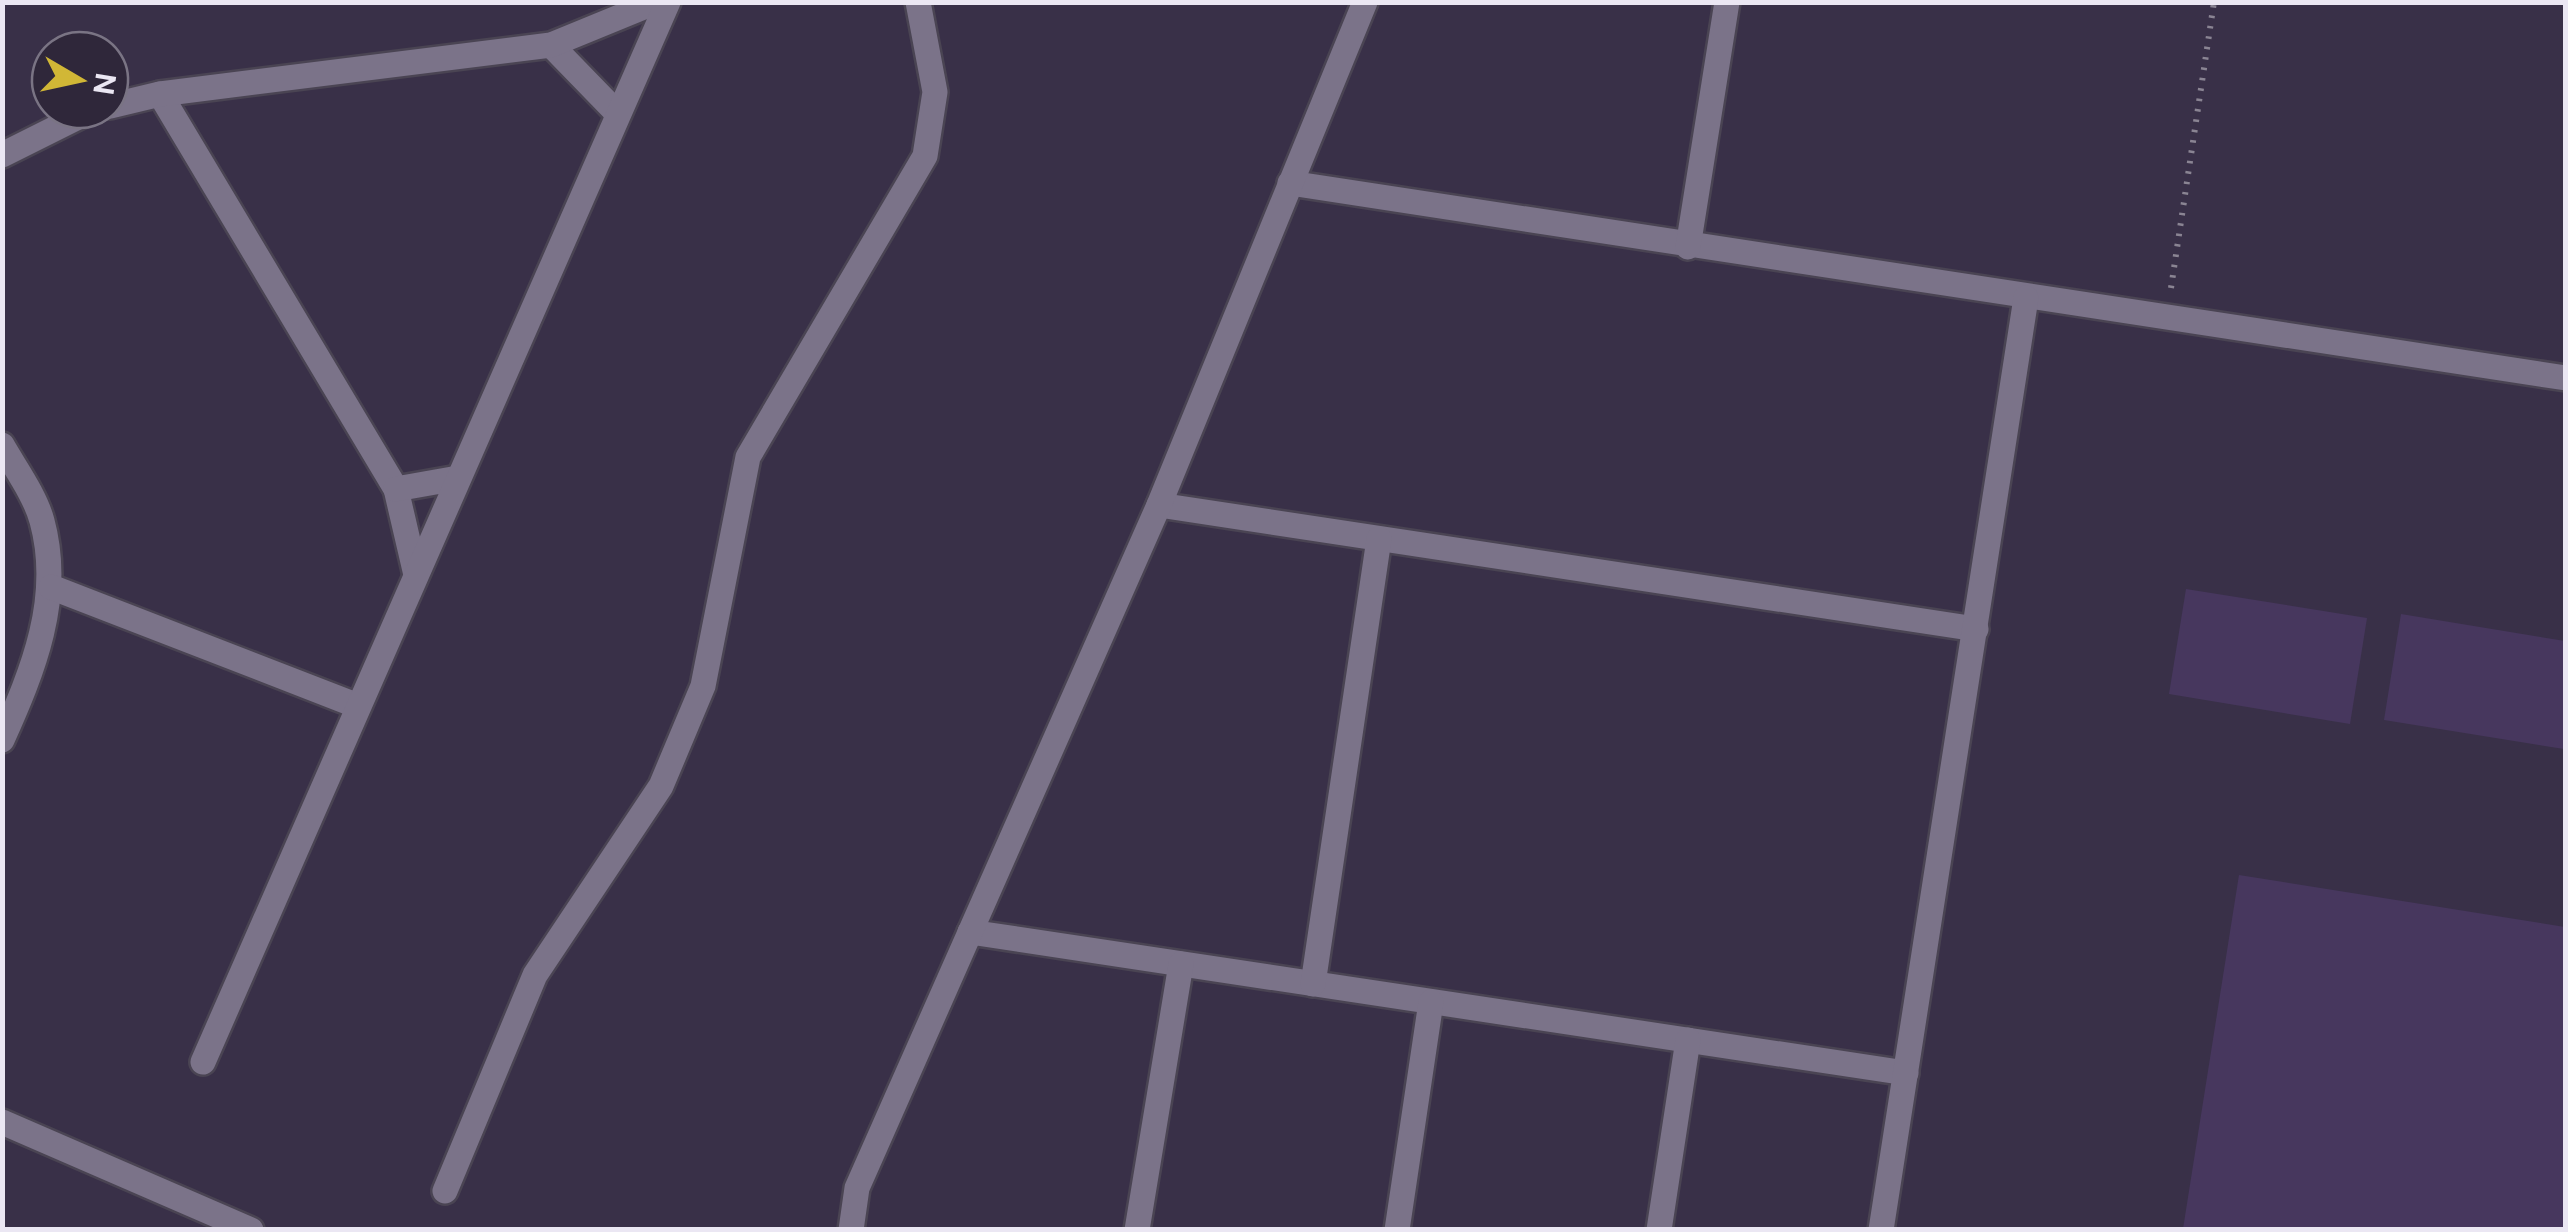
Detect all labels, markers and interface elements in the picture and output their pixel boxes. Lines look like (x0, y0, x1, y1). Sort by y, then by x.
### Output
north arrow (30, 30, 130, 130)
text: N (87, 71, 123, 97)

